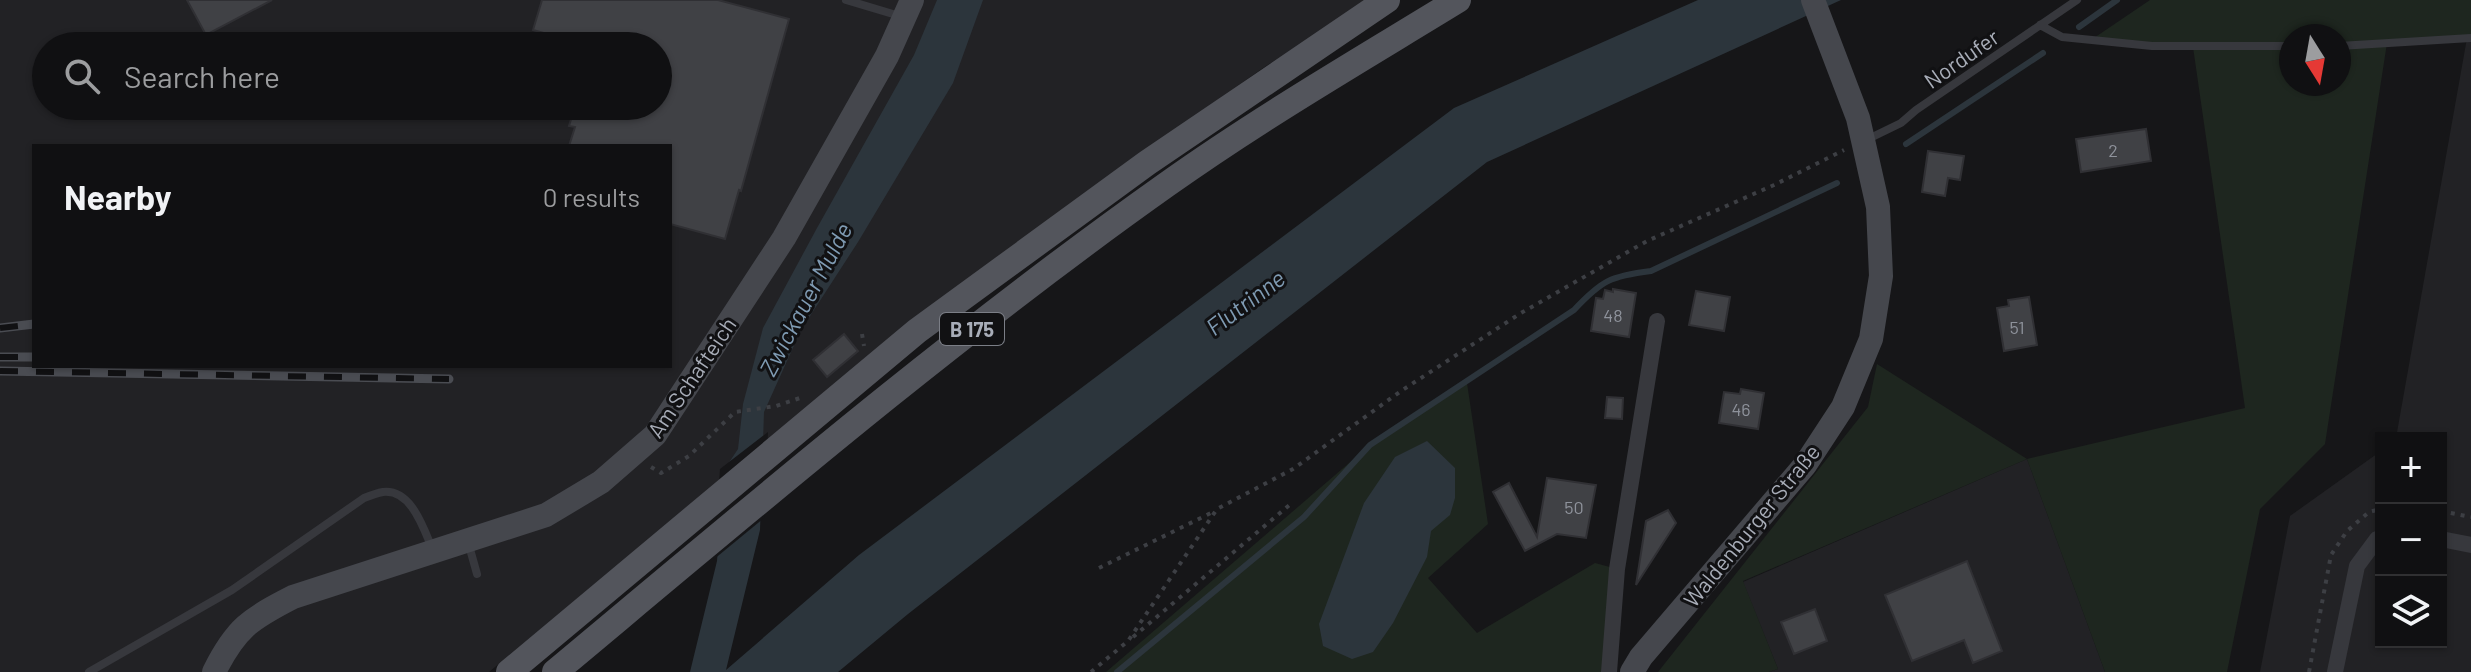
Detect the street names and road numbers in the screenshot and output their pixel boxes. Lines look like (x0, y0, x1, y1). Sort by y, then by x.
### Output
street label: Nordufer (1919, 23, 2003, 93)
street label: Am Schafteich (641, 312, 741, 442)
road number: B 175 (940, 313, 1004, 345)
street label: Waldenburger Straße (1677, 438, 1825, 612)

